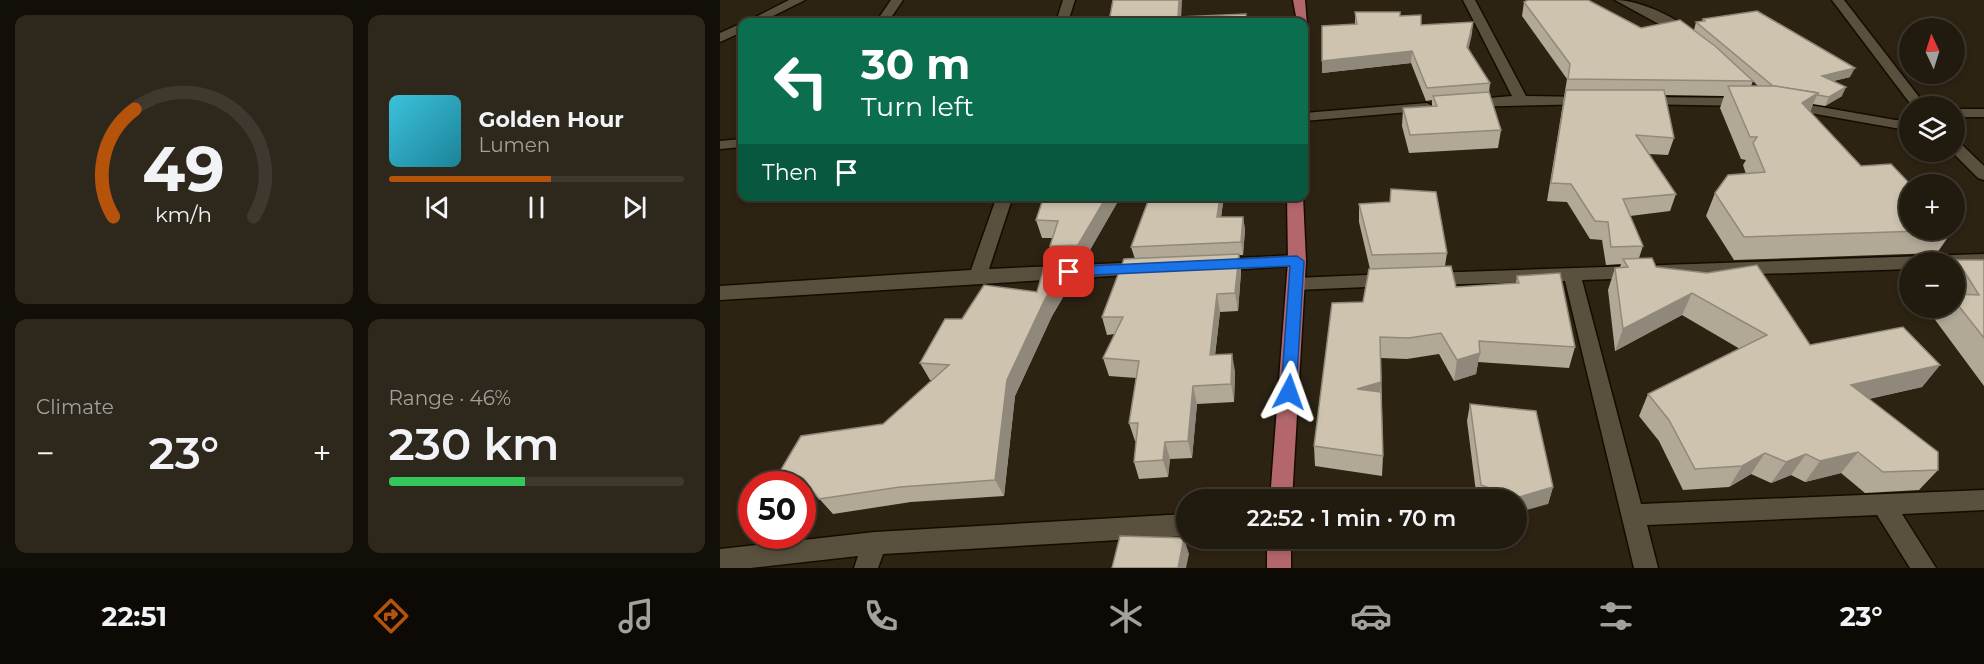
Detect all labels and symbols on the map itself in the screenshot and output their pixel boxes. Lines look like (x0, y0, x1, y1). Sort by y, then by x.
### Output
north arrow (1899, 18, 1965, 84)
pin (1043, 246, 1094, 297)
position arrow (1257, 360, 1321, 424)
speed limit sign: 50 (738, 471, 816, 549)

